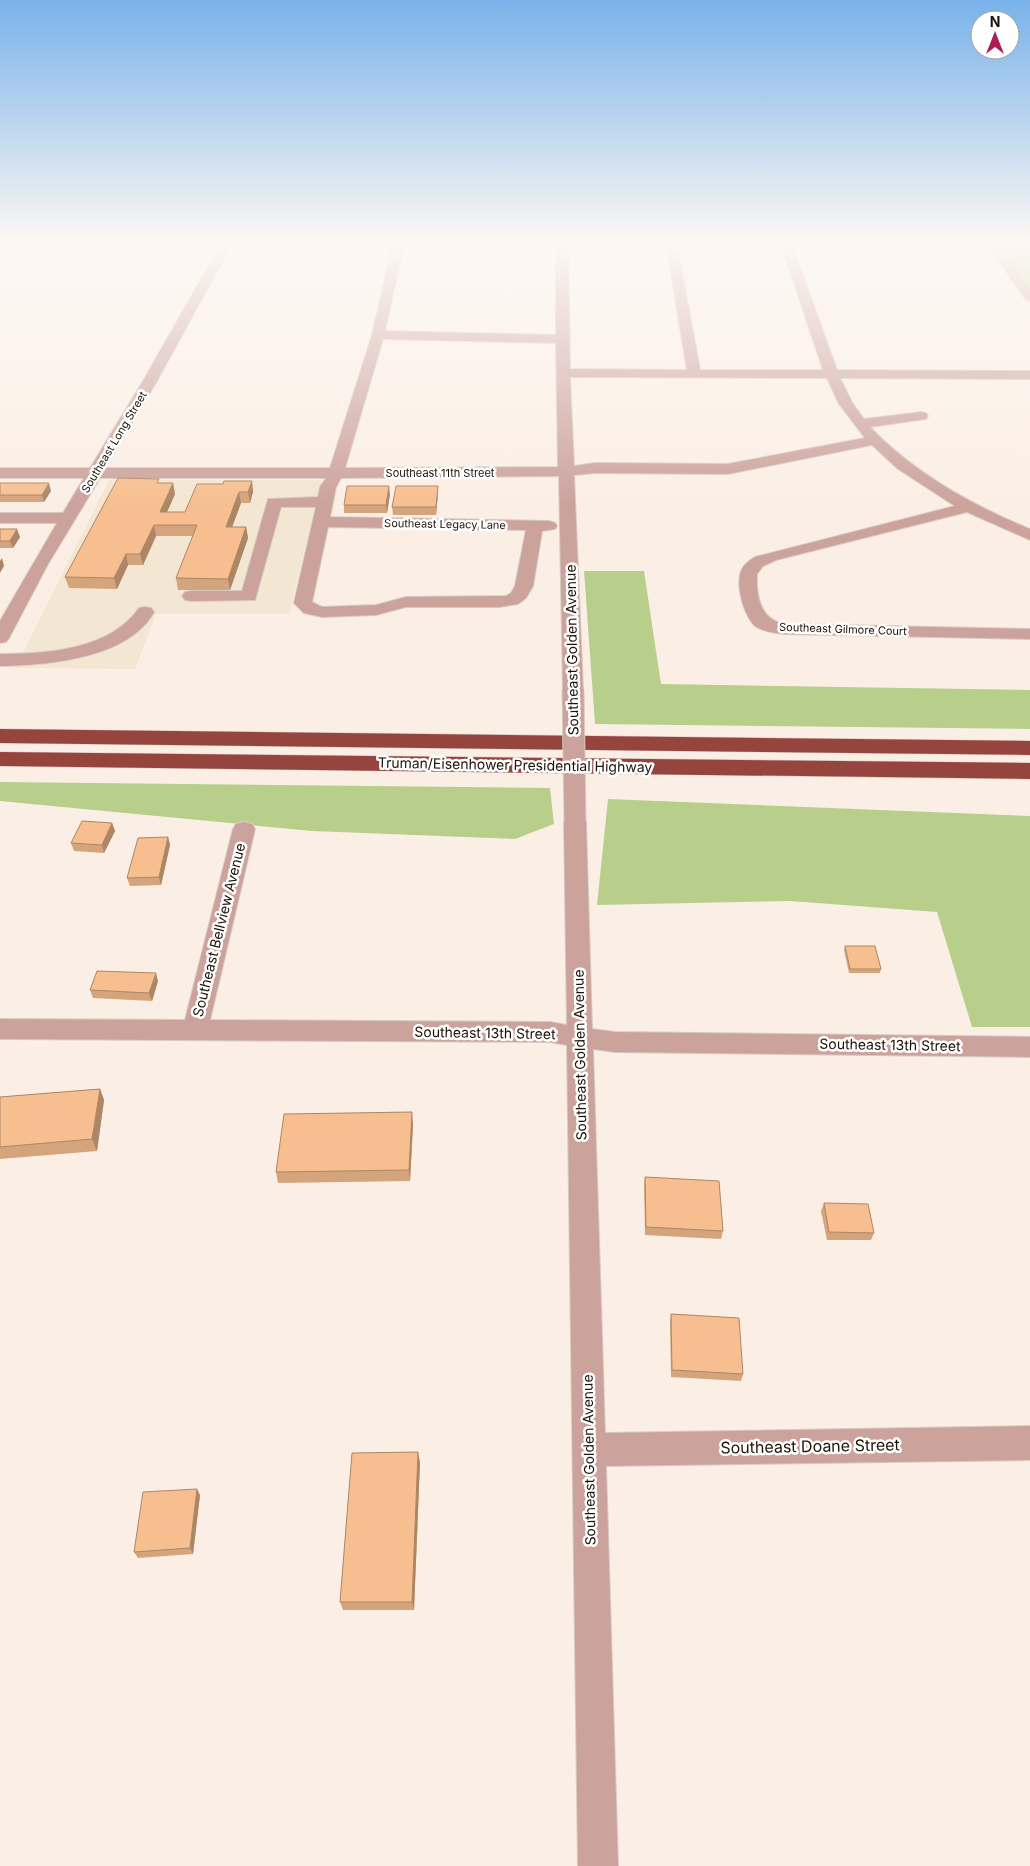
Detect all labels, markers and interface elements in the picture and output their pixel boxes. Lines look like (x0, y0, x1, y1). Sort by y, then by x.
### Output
north arrow (970, 10, 1020, 60)
text: N (990, 13, 1000, 30)
street label: Southeast Long Street (78, 388, 150, 495)
street label: Southeast 11th Street (386, 466, 495, 480)
street label: Southeast Legacy Lane (384, 516, 506, 532)
street label: Southeast Golden Avenue (562, 564, 581, 736)
street label: Southeast Gilmore Court (779, 620, 907, 638)
street label: Truman/Eisenhower Presidential Highway (378, 754, 653, 775)
street label: Southeast Bellview Avenue (189, 841, 248, 1019)
street label: Southeast Golden Avenue (570, 969, 589, 1141)
street label: Southeast 13th Street (414, 1023, 556, 1042)
street label: Southeast 13th Street (819, 1035, 961, 1054)
street label: Southeast Golden Avenue (579, 1374, 598, 1546)
street label: Southeast Doane Street (720, 1434, 900, 1458)

